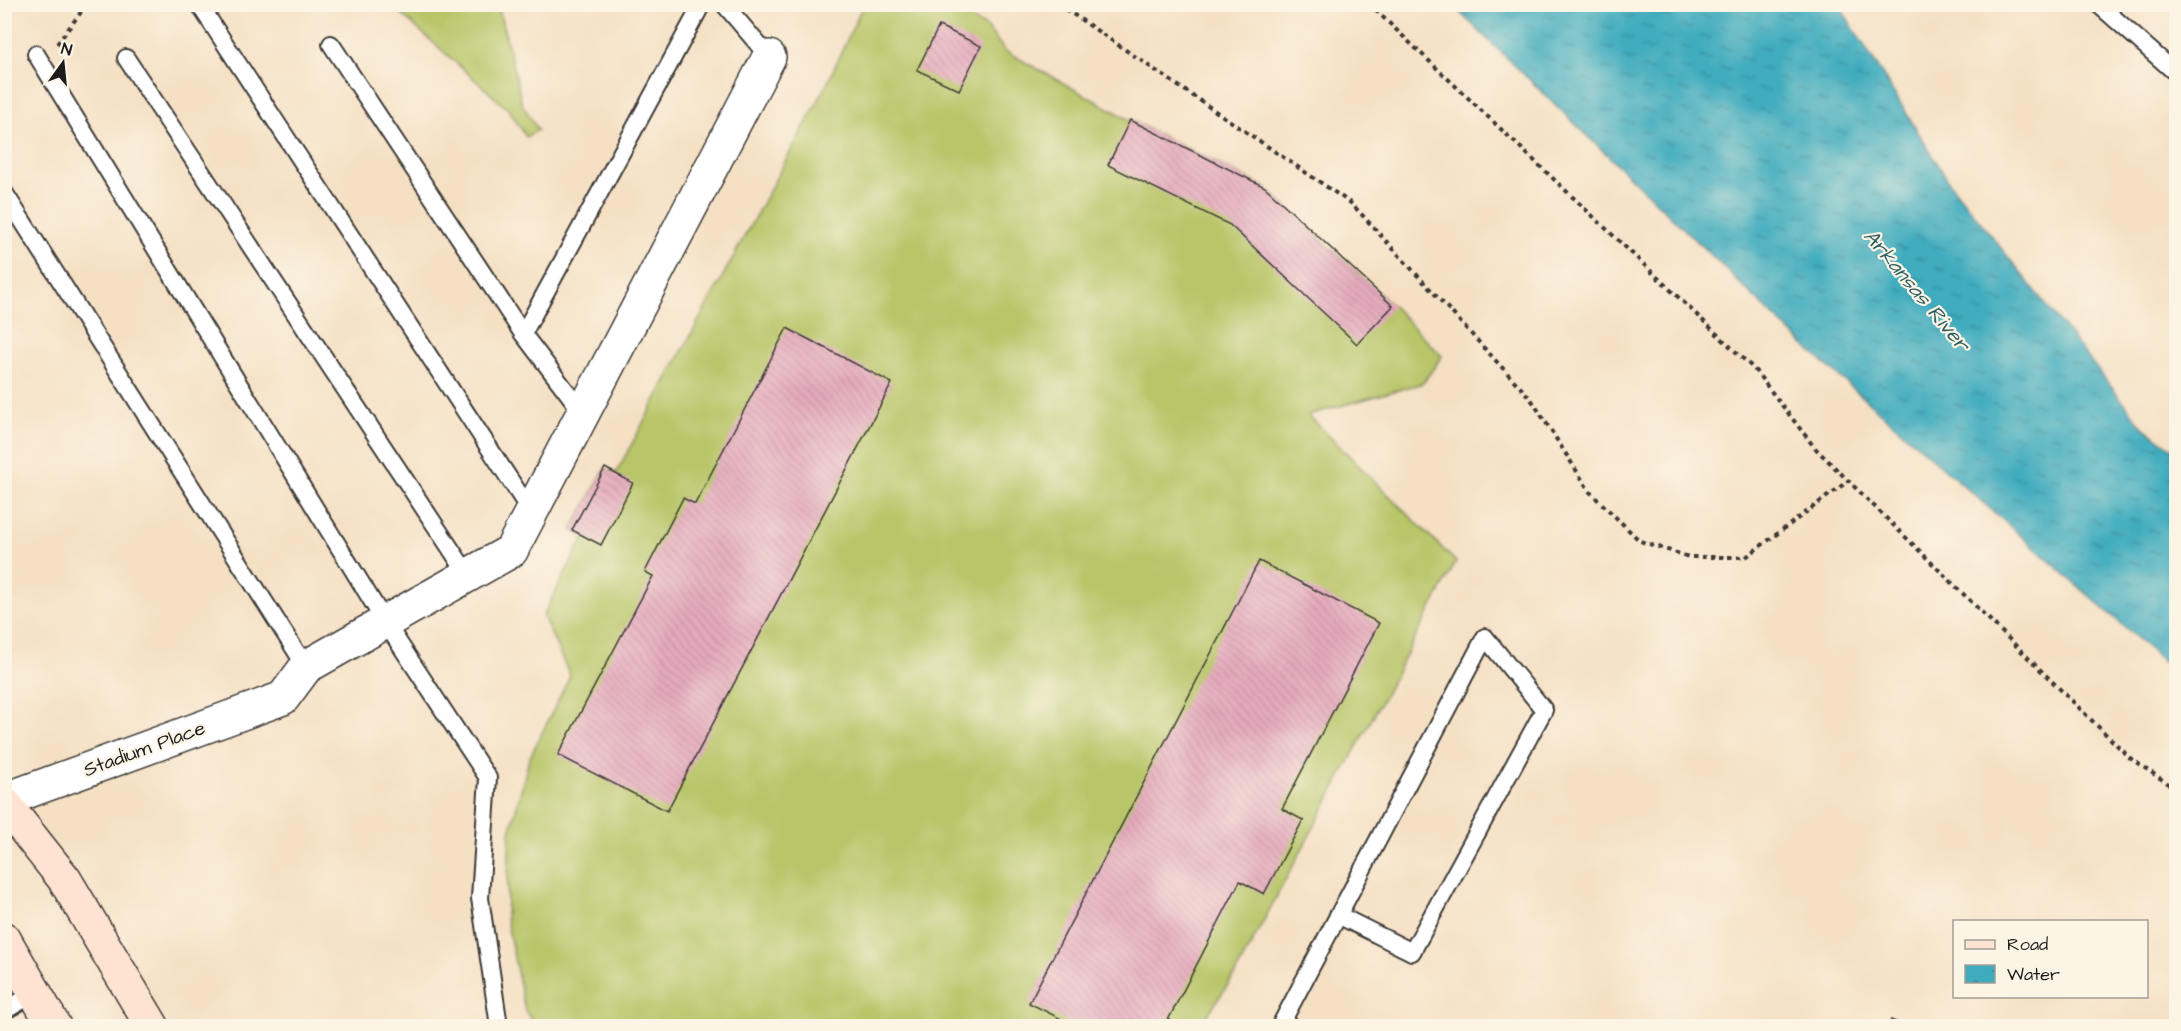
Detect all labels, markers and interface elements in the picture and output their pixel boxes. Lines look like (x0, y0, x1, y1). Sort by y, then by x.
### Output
north arrow (33, 33, 93, 93)
text: N (59, 38, 74, 61)
water label: Arkansas River (1857, 223, 1978, 359)
street label: Stadium Place (80, 714, 209, 784)
legend (1953, 920, 2148, 998)
text: Road (2007, 932, 2048, 957)
text: Water (2007, 962, 2060, 987)

